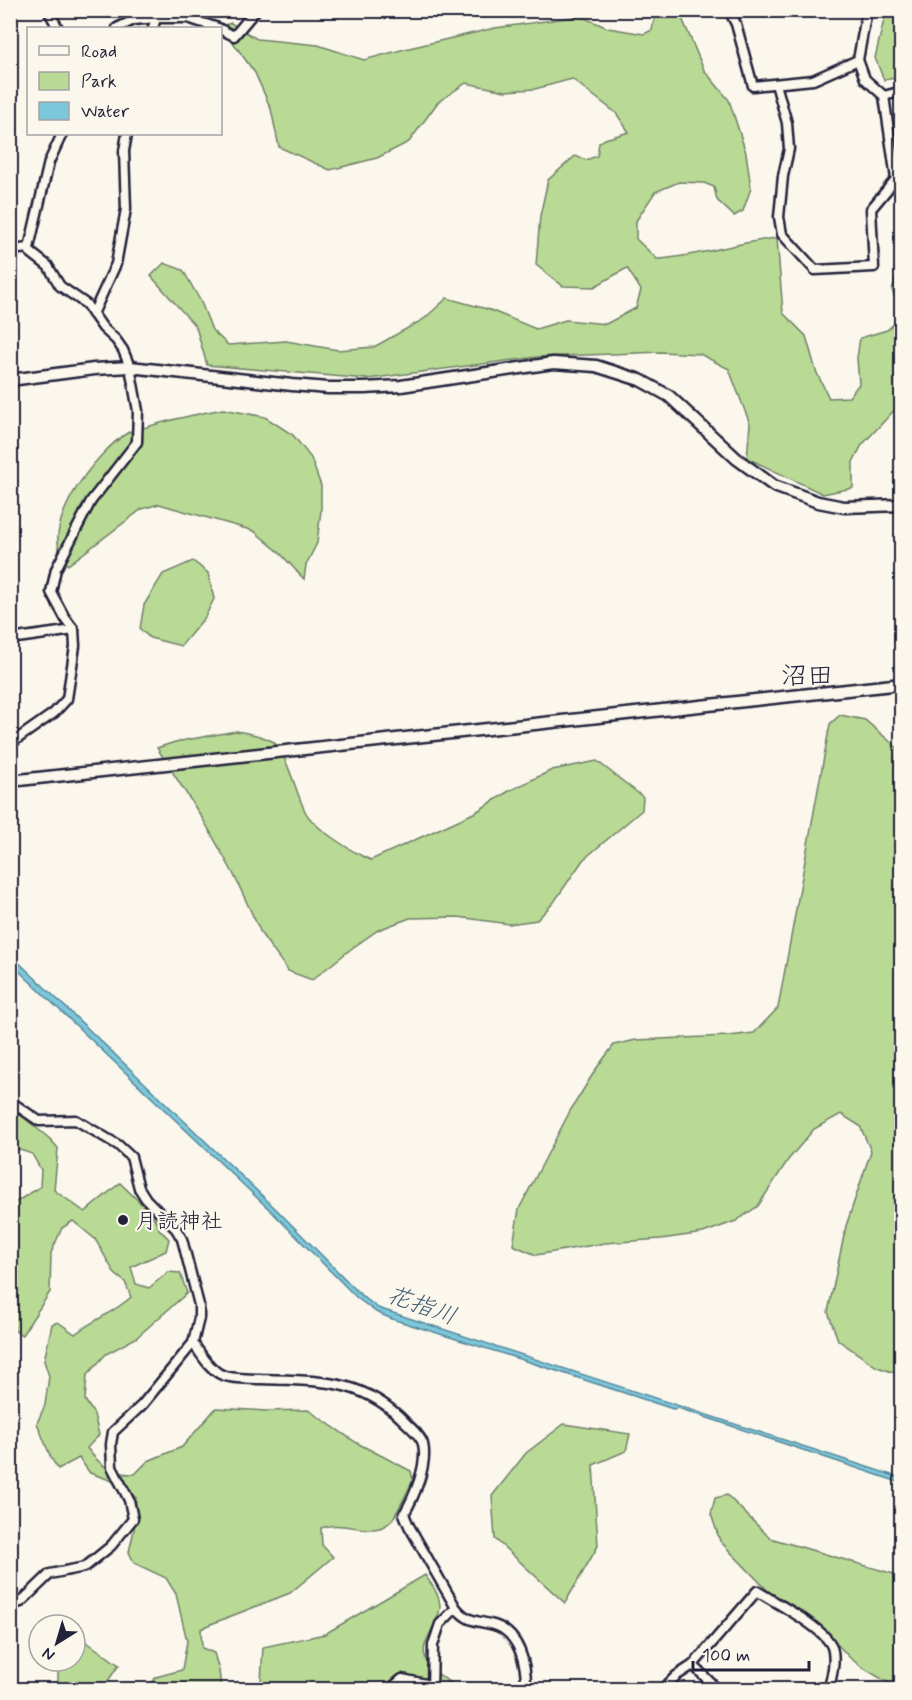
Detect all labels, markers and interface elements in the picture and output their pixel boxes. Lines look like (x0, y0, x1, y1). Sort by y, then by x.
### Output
legend (27, 27, 222, 135)
text: Road (81, 40, 117, 64)
text: Park (81, 70, 117, 94)
text: Water (81, 100, 130, 124)
district label: 沼田 (781, 660, 833, 694)
place label: 月読神社 (135, 1208, 223, 1236)
marker: 月読神社 (116, 1213, 130, 1227)
water label: 花指川 (382, 1280, 461, 1333)
north arrow (27, 1613, 87, 1673)
scale bar (693, 1634, 808, 1672)
text: N (38, 1642, 59, 1665)
text: 100 m (702, 1644, 750, 1668)

